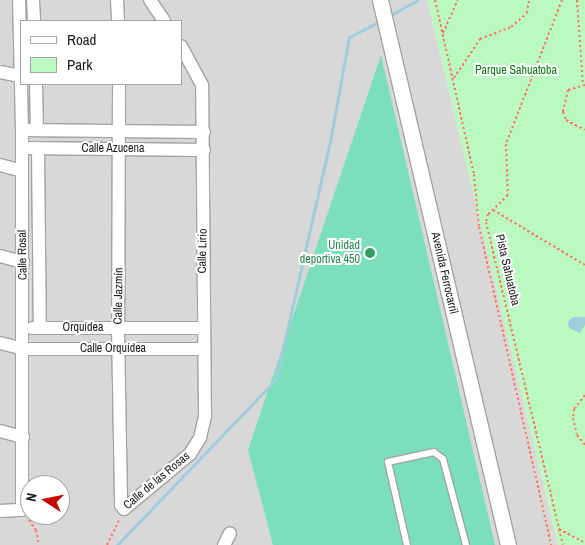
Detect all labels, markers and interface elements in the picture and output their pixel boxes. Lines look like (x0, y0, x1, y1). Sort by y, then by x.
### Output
legend (20, 20, 182, 85)
text: Road (67, 29, 96, 50)
text: Park (67, 54, 92, 75)
park label: Parque Sahuatoba (475, 64, 557, 78)
street label: Calle Azucena (81, 142, 145, 156)
street label: Calle Lirio (195, 228, 211, 274)
street label: Calle Rosal (15, 230, 31, 280)
street label: Avenida Ferrocarril (428, 231, 460, 315)
street label: Pista Sahuatoba (492, 233, 522, 307)
place label: Unidad deportiva 450 (300, 239, 360, 267)
marker: Unidad deportiva 450 (364, 247, 376, 259)
street label: Calle Jazmín (111, 267, 127, 325)
street label: Orquídea (62, 321, 104, 335)
street label: Calle Orquídea (80, 342, 146, 356)
street label: Calle de las Rosas (121, 449, 193, 513)
north arrow (20, 475, 70, 525)
text: N (22, 492, 41, 503)

